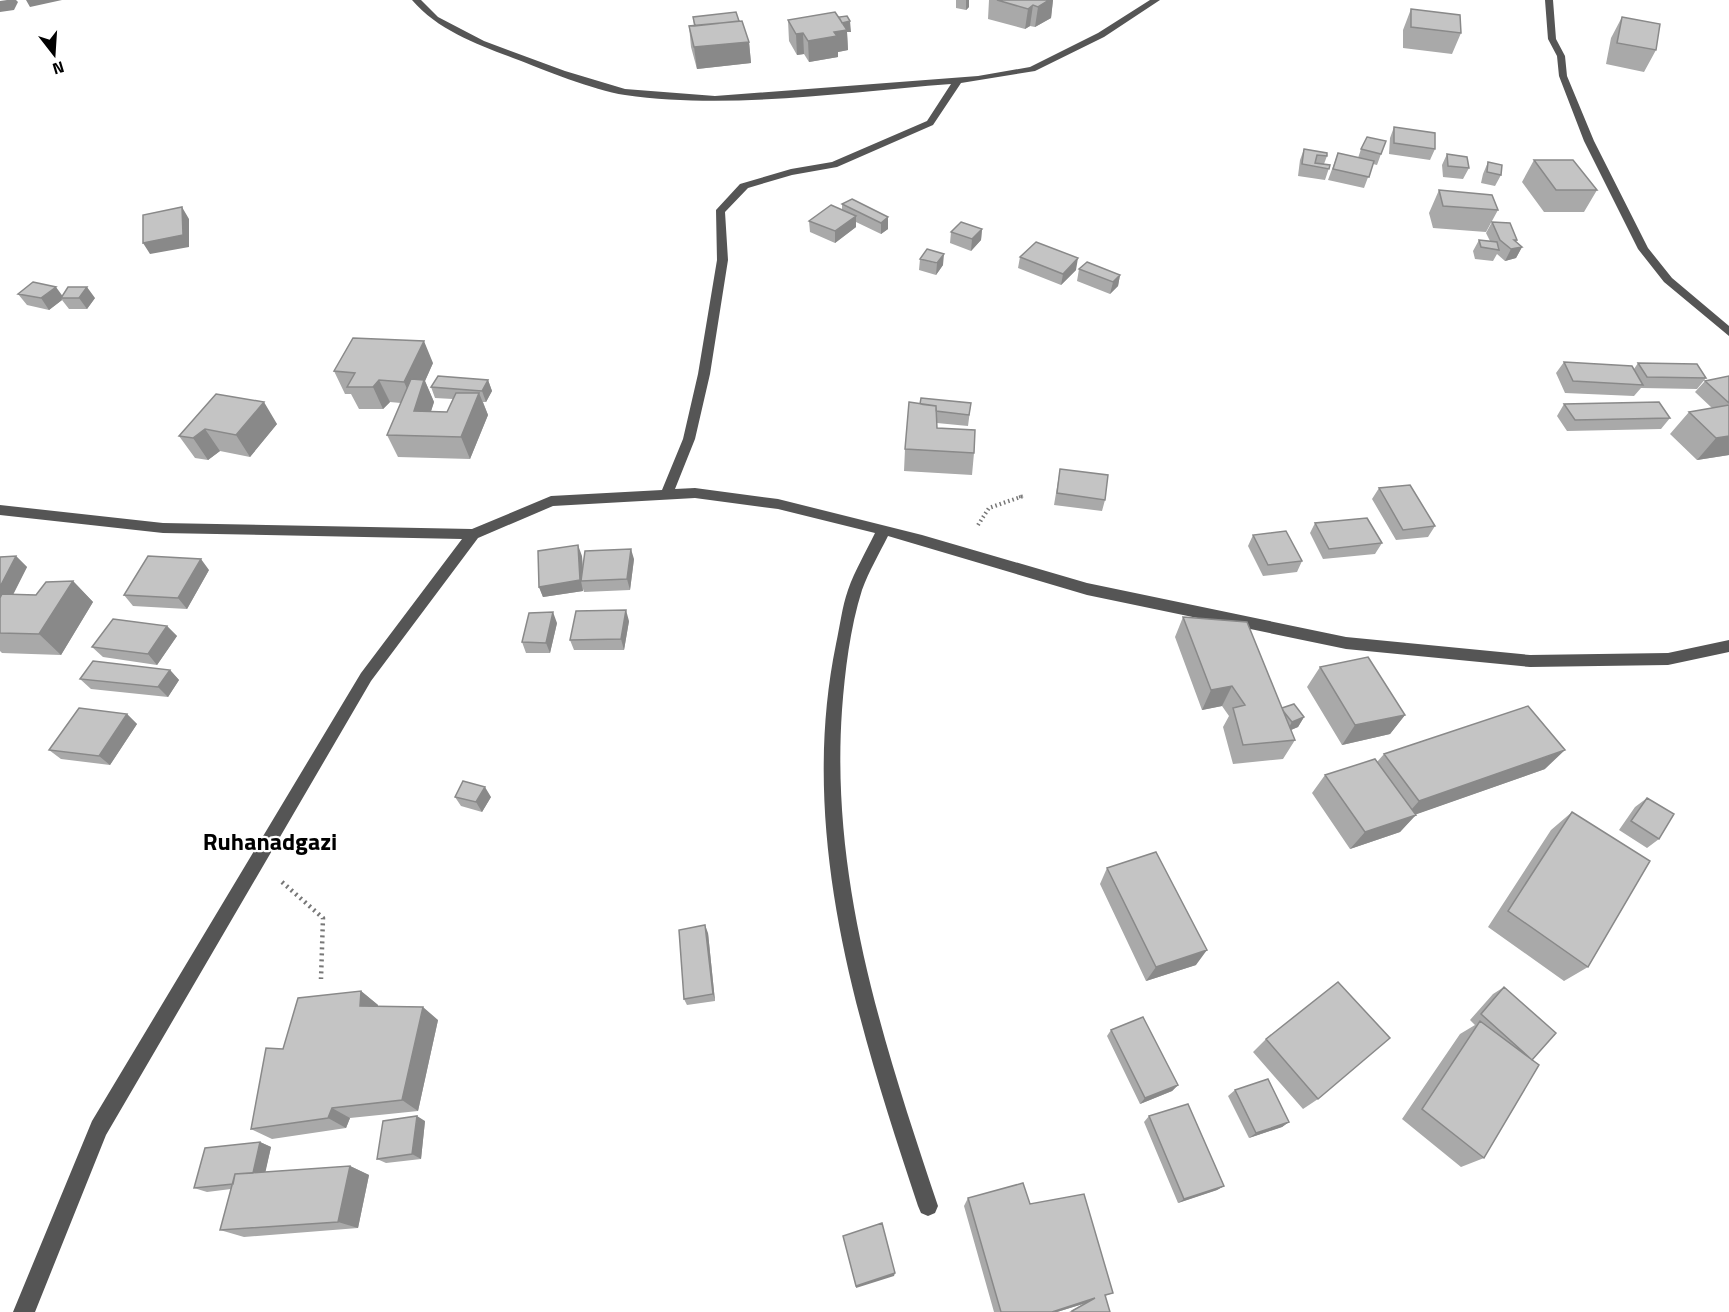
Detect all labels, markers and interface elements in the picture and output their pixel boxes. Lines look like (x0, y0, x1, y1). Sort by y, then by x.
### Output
north arrow (24, 24, 84, 84)
text: N (50, 55, 67, 81)
district label: Ruhanadgazi (203, 823, 337, 859)

